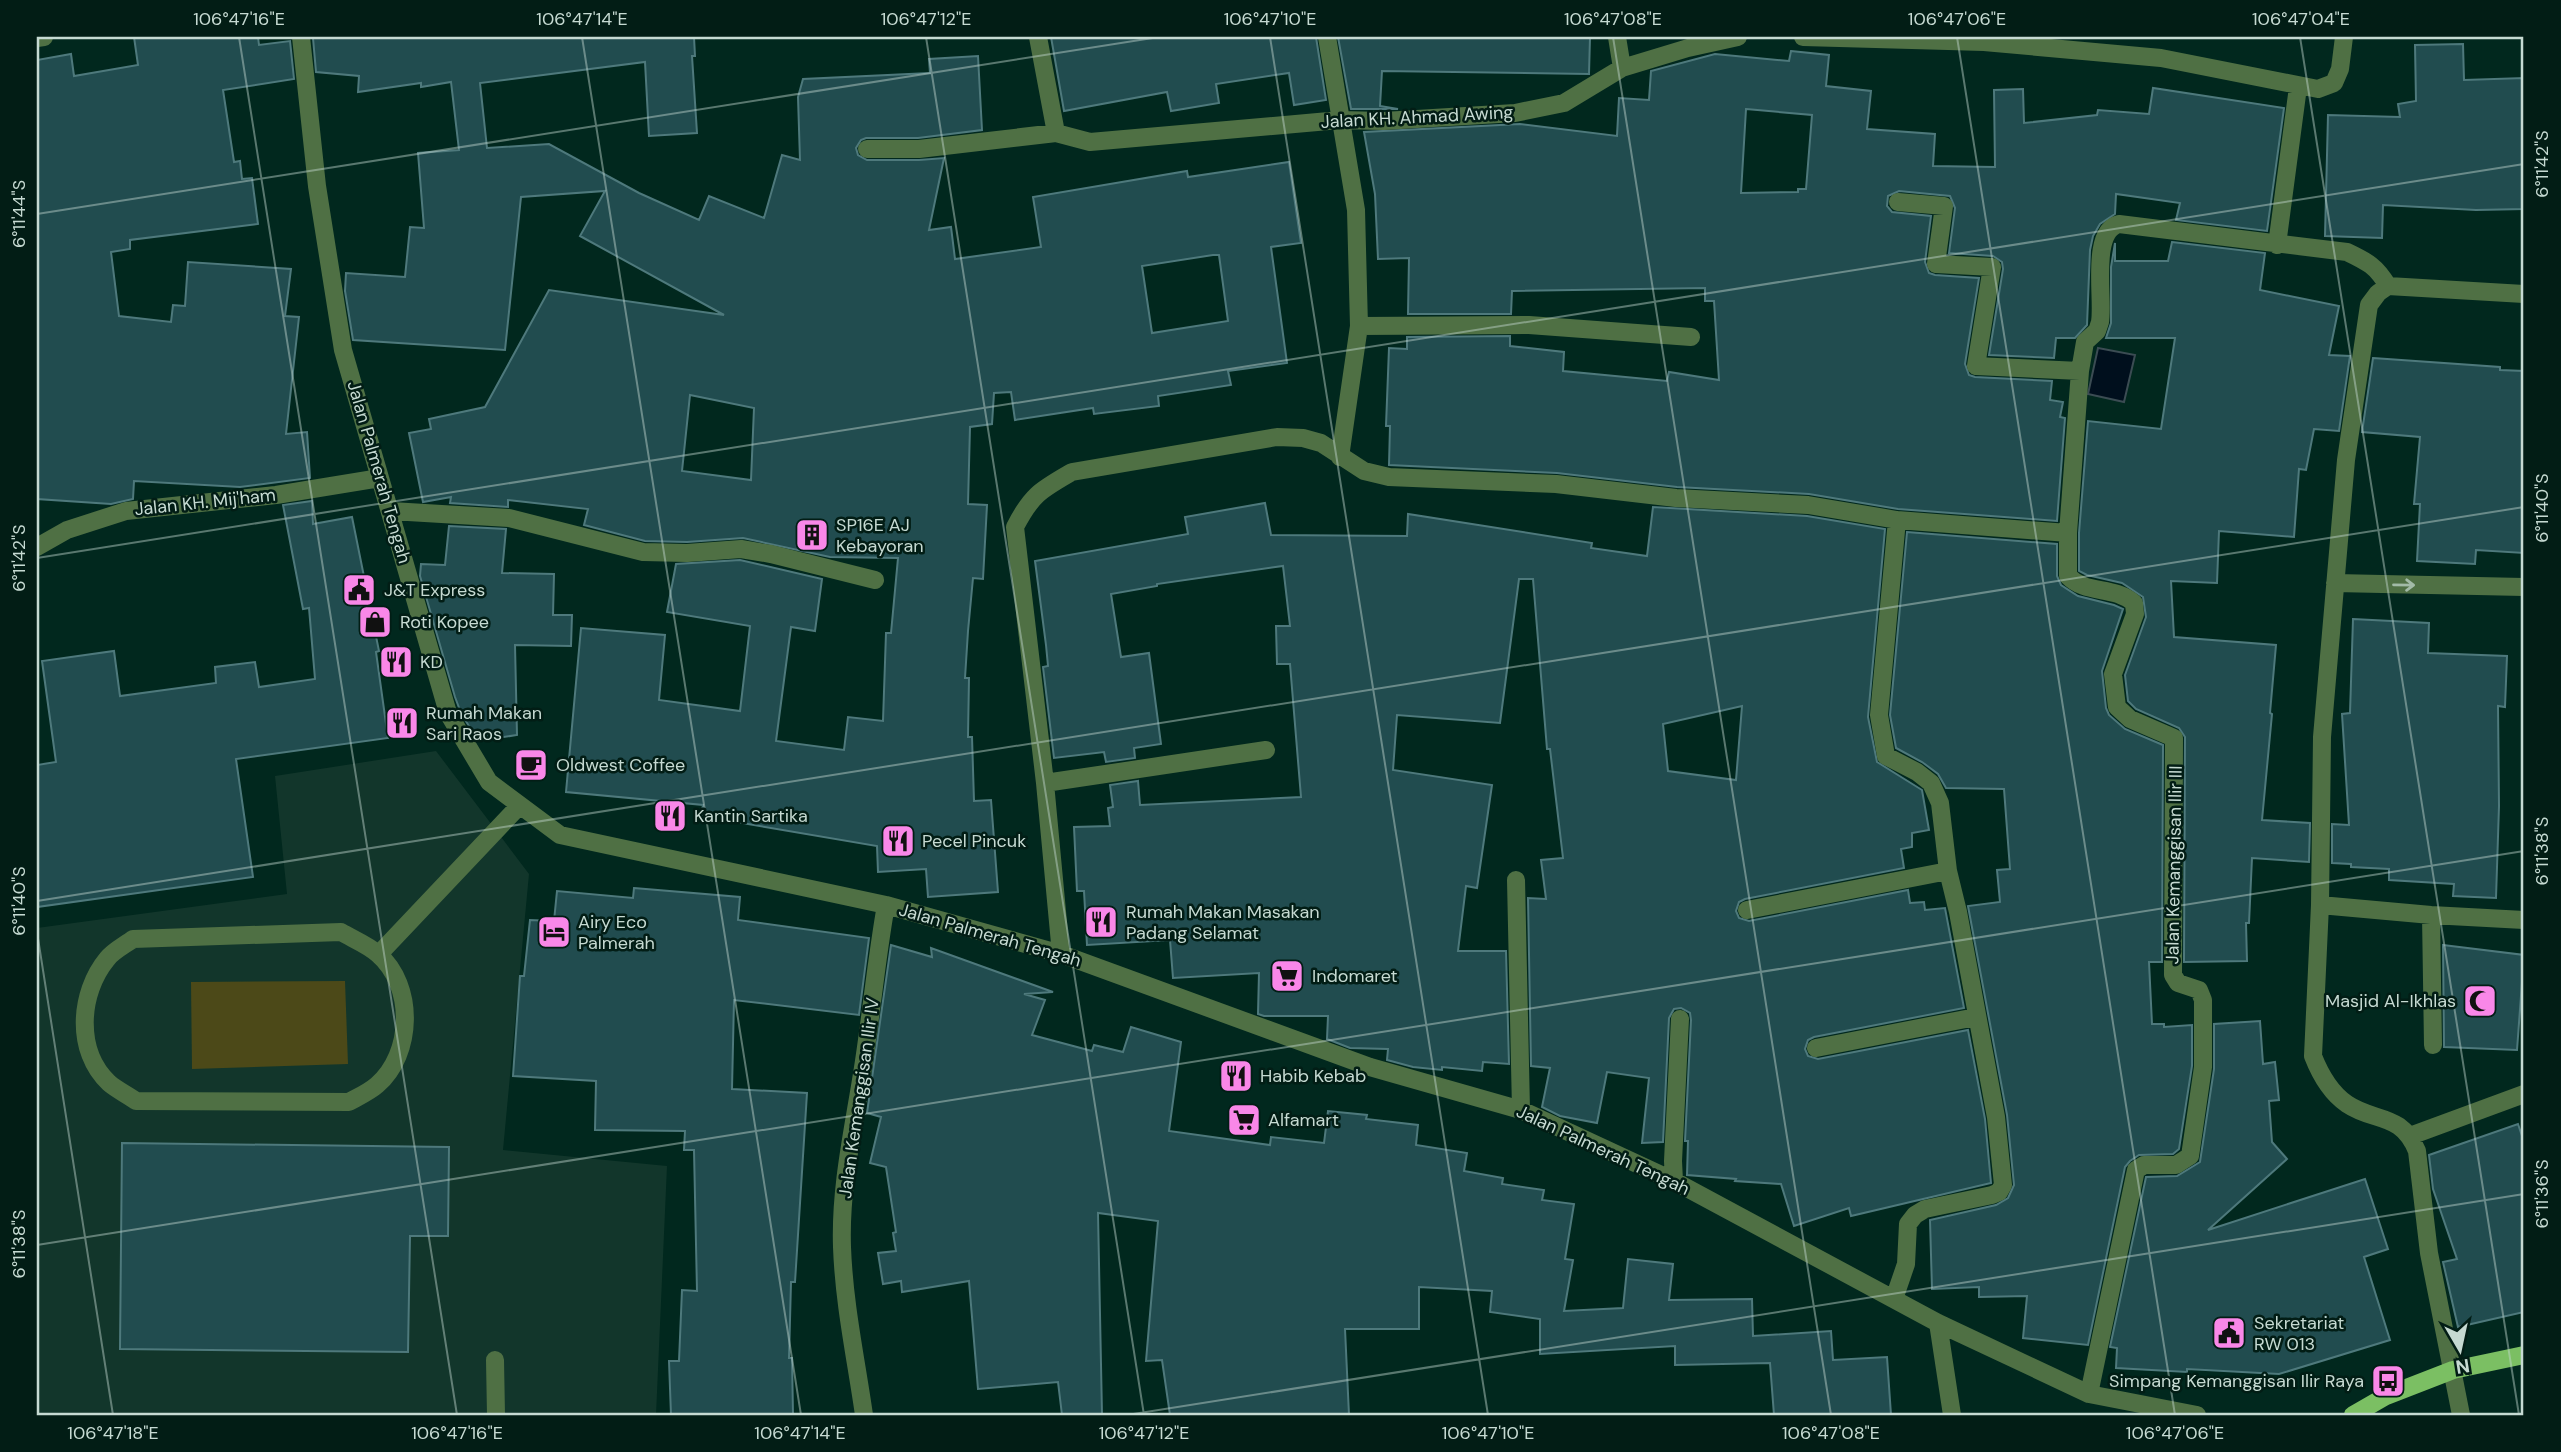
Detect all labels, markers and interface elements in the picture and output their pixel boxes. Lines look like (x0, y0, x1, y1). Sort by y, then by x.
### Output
text: 106°47'16"E (193, 7, 285, 31)
text: 106°47'14"E (536, 7, 628, 31)
text: 106°47'12"E (881, 7, 971, 31)
text: 106°47'10"E (1224, 7, 1316, 31)
text: 106°47'08"E (1564, 7, 1662, 31)
text: 106°47'06"E (1908, 7, 2006, 31)
text: 106°47'04"E (2252, 7, 2350, 31)
street label: Jalan KH. Ahmad Awing (1320, 100, 1514, 134)
text: 6°11'42"S (2530, 130, 2554, 198)
text: 6°11'44"S (7, 180, 31, 248)
street label: Jalan Palmerah Tengah (341, 378, 417, 566)
text: 6°11'40"S (2530, 473, 2554, 543)
street label: Jalan KH. Mij'ham (133, 483, 277, 521)
place label: SP16E AJ Kebayoran (836, 513, 924, 558)
building icon: SP16E AJ Kebayoran (793, 516, 831, 554)
text: 6°11'42"S (7, 524, 31, 592)
public building icon: J&T Express (340, 571, 378, 609)
place label: J&T Express (384, 578, 485, 602)
one-way arrow (2392, 578, 2415, 591)
shop icon: Roti Kopee (356, 603, 394, 641)
place label: Roti Kopee (400, 610, 489, 634)
restaurant icon: KD (377, 643, 415, 681)
place label: KD (420, 650, 443, 674)
place label: Rumah Makan Sari Raos (426, 701, 542, 746)
restaurant icon: Rumah Makan Sari Raos (383, 704, 421, 742)
cafe icon: Oldwest Coffee (512, 746, 550, 784)
place label: Oldwest Coffee (556, 753, 685, 777)
street label: Jalan Kemanggisan Ilir III (2160, 765, 2188, 965)
restaurant icon: Kantin Sartika (651, 797, 689, 835)
place label: Kantin Sartika (694, 804, 808, 828)
text: 6°11'38"S (2530, 817, 2554, 885)
restaurant icon: Pecel Pincuk (879, 822, 917, 860)
place label: Pecel Pincuk (922, 829, 1026, 853)
text: 6°11'40"S (7, 866, 31, 936)
street label: Jalan Palmerah Tengah (896, 897, 1084, 973)
place label: Rumah Makan Masakan Padang Selamat (1126, 900, 1320, 945)
restaurant icon: Rumah Makan Masakan Padang Selamat (1082, 903, 1120, 941)
place label: Airy Eco Palmerah (578, 910, 655, 955)
hotel icon: Airy Eco Palmerah (535, 913, 573, 951)
supermarket icon: Indomaret (1268, 957, 1306, 995)
place label: Indomaret (1312, 964, 1398, 988)
mosque icon: Masjid Al-Ikhlas (2461, 982, 2499, 1020)
place label: Masjid Al-Ikhlas (2325, 989, 2456, 1013)
street label: Jalan Kemanggisan Ilir IV (833, 996, 885, 1200)
restaurant icon: Habib Kebab (1217, 1057, 1255, 1095)
place label: Habib Kebab (1260, 1064, 1366, 1088)
street label: Jalan Palmerah Tengah (1512, 1099, 1694, 1201)
supermarket icon: Alfamart (1225, 1101, 1263, 1139)
place label: Alfamart (1268, 1108, 1339, 1132)
text: 6°11'36"S (2530, 1159, 2554, 1229)
text: 6°11'38"S (7, 1210, 31, 1278)
place label: Sekretariat RW 013 (2254, 1311, 2344, 1356)
public building icon: Sekretariat RW 013 (2210, 1314, 2248, 1352)
north arrow (2424, 1316, 2494, 1386)
text: N (2454, 1353, 2471, 1380)
bus stop icon: Simpang Kemanggisan Ilir Raya (2369, 1362, 2407, 1400)
place label: Simpang Kemanggisan Ilir Raya (2109, 1369, 2364, 1393)
text: 106°47'18"E (67, 1421, 159, 1445)
text: 106°47'16"E (411, 1421, 503, 1445)
text: 106°47'14"E (754, 1421, 846, 1445)
text: 106°47'12"E (1099, 1421, 1189, 1445)
text: 106°47'10"E (1442, 1421, 1534, 1445)
text: 106°47'08"E (1782, 1421, 1880, 1445)
text: 106°47'06"E (2126, 1421, 2224, 1445)

